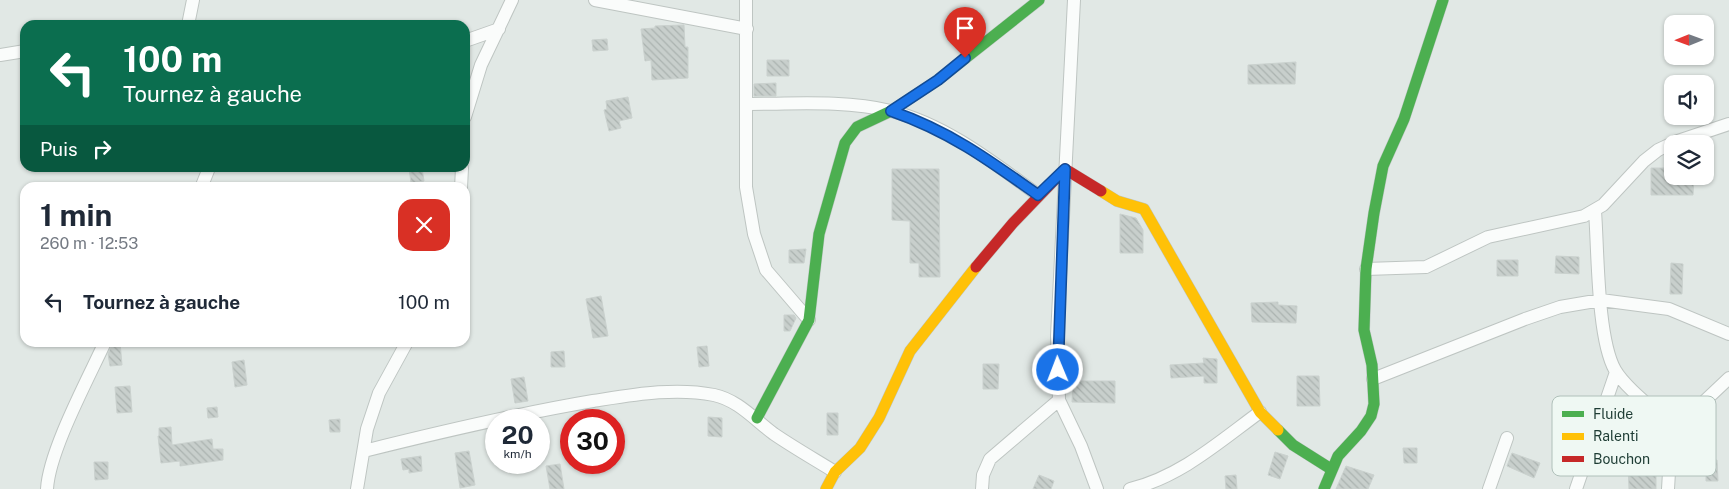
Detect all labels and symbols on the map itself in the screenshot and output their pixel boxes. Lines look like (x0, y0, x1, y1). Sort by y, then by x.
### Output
pin (944, 7, 986, 58)
north arrow (1664, 15, 1714, 65)
position arrow (1031, 343, 1083, 395)
legend (1552, 396, 1716, 476)
text: Fluide (1593, 406, 1633, 422)
speed limit sign: 30 (560, 409, 625, 474)
text: Ralenti (1593, 428, 1639, 444)
text: Bouchon (1593, 451, 1650, 467)

